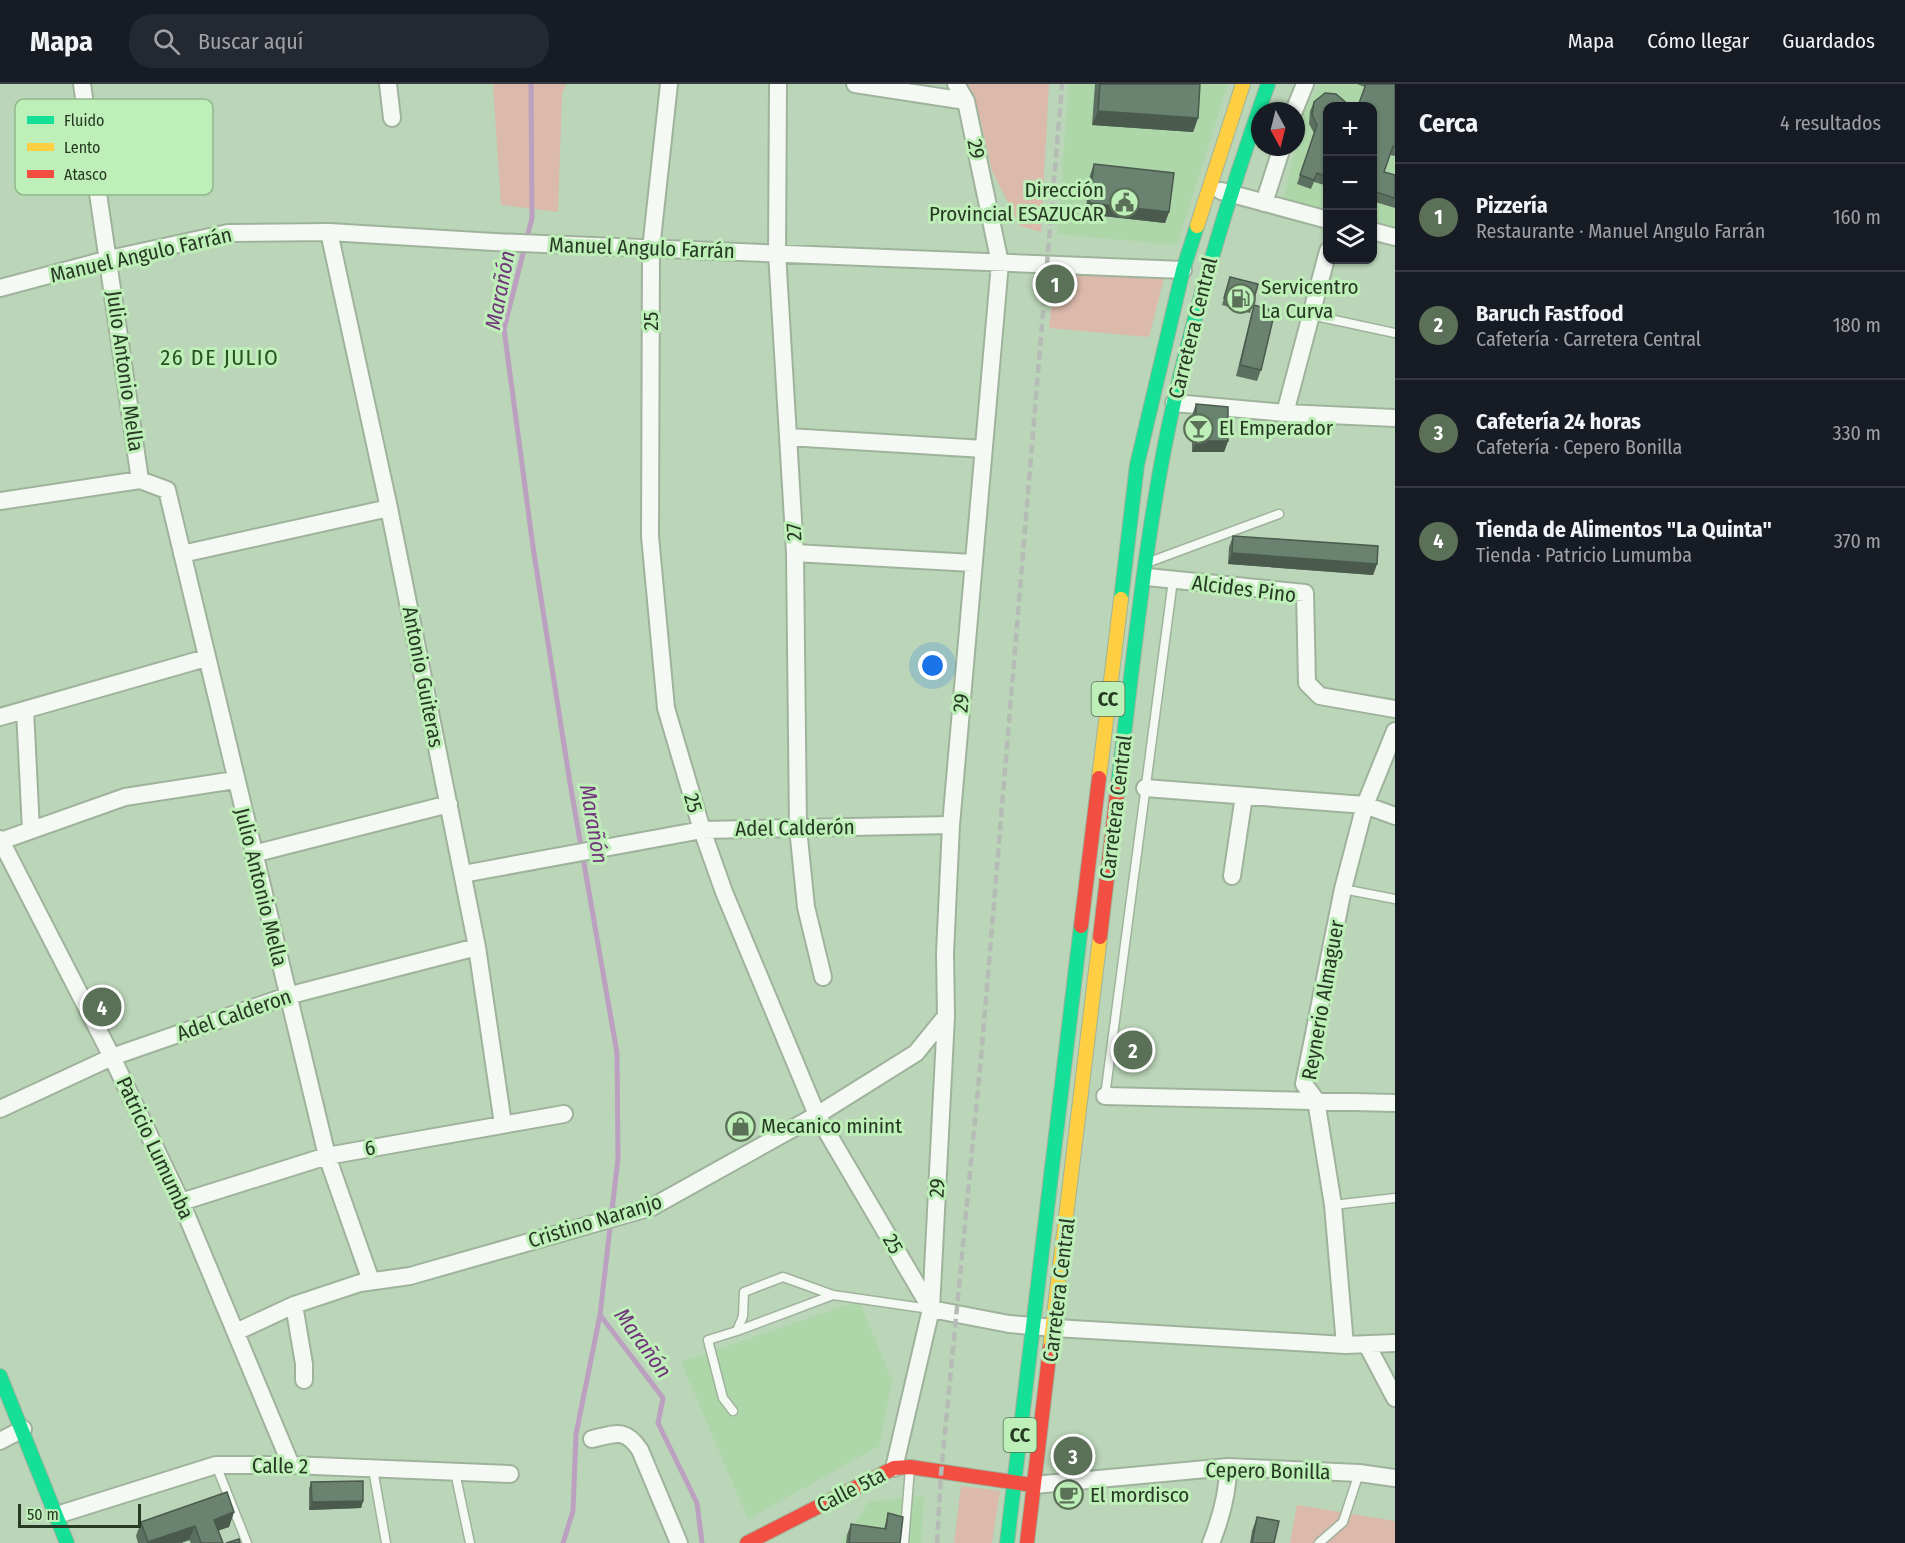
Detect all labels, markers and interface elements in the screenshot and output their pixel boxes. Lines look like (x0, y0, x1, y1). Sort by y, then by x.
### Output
search box (129, 14, 549, 68)
text: Mapa (30, 25, 93, 58)
icon: search (150, 25, 183, 58)
text: Buscar aquí (198, 28, 303, 55)
text: Mapa (1568, 28, 1614, 54)
text: Cómo llegar (1647, 28, 1749, 54)
text: Guardados (1782, 28, 1875, 54)
legend (15, 99, 213, 195)
north arrow (1251, 102, 1305, 156)
map controls (1323, 102, 1377, 264)
button: + (1323, 102, 1377, 156)
text: Cerca (1419, 108, 1478, 139)
text: Fluido (64, 111, 104, 130)
text: 4 resultados (1780, 111, 1881, 135)
street label: 29 (961, 137, 991, 161)
text: Lento (64, 138, 100, 157)
button: − (1323, 156, 1377, 210)
text: Atasco (64, 165, 107, 184)
place label: Dirección Provincial ESAZUCAR (929, 177, 1105, 227)
public building icon: Dirección Provincial ESAZUCAR (1109, 186, 1141, 218)
text: Pizzería (1476, 192, 1548, 219)
text: 1 (1434, 205, 1443, 229)
text: 160 m (1833, 205, 1881, 229)
button: layers (1323, 210, 1377, 264)
text: Restaurante · Manuel Angulo Farrán (1476, 219, 1765, 243)
street label: Manuel Angulo Farrán (48, 221, 234, 289)
street label: Manuel Angulo Farrán (549, 232, 735, 264)
water label: Marañón (479, 248, 521, 332)
street label: Carretera Central (1163, 254, 1223, 401)
pin: 1 (1036, 262, 1074, 306)
place label: Servicentro La Curva (1261, 274, 1358, 324)
fuel station icon: Servicentro La Curva (1224, 283, 1256, 315)
street label: Julio Antonio Mella (101, 289, 149, 453)
text: Baruch Fastfood (1476, 300, 1624, 327)
street label: 25 (638, 312, 664, 330)
text: 2 (1434, 313, 1443, 337)
text: 180 m (1833, 313, 1881, 337)
text: Cafetería · Carretera Central (1476, 327, 1701, 351)
district label: 26 DE JULIO (161, 344, 279, 371)
text: Cafetería 24 horas (1476, 408, 1641, 435)
bar icon: El Emperador (1182, 412, 1214, 444)
place label: El Emperador (1219, 415, 1334, 441)
text: 3 (1434, 421, 1443, 445)
text: 330 m (1832, 421, 1881, 445)
text: Cafetería · Cepero Bonilla (1476, 435, 1682, 459)
text: Tienda de Alimentos "La Quinta" (1476, 516, 1772, 543)
street label: 27 (781, 523, 807, 541)
text: 4 (1433, 529, 1444, 553)
text: 370 m (1834, 529, 1881, 553)
text: Tienda · Patricio Lumumba (1476, 543, 1692, 567)
street label: Alcides Pino (1190, 570, 1298, 608)
street label: Antonio Guiteras (397, 604, 449, 750)
your location (918, 651, 947, 680)
road number: CC (1092, 682, 1124, 716)
street label: 29 (947, 692, 975, 714)
street label: Carretera Central (1094, 733, 1138, 880)
water label: Marañón (574, 782, 614, 866)
street label: 25 (678, 790, 708, 816)
street label: Julio Antonio Mella (229, 805, 293, 969)
street label: Adel Calderón (735, 814, 855, 842)
street label: Reynerio Almaguer (1296, 917, 1350, 1082)
street label: Adel Calderon (173, 983, 295, 1047)
pin: 4 (82, 984, 122, 1030)
pin: 2 (1114, 1028, 1152, 1072)
street label: Patricio Lumumba (111, 1073, 199, 1223)
shop icon: Mecanico minint (724, 1110, 756, 1142)
place label: Mecanico minint (761, 1113, 902, 1139)
street label: 6 (363, 1134, 377, 1162)
street label: 29 (924, 1178, 950, 1198)
street label: Cristino Naranjo (525, 1188, 665, 1254)
street label: Carretera Central (1037, 1216, 1081, 1363)
street label: 25 (877, 1229, 909, 1259)
water label: Marañón (609, 1303, 677, 1383)
road number: CC (1004, 1418, 1036, 1452)
pin: 3 (1054, 1434, 1092, 1478)
street label: Calle 2 (252, 1453, 308, 1479)
street label: Cepero Bonilla (1205, 1457, 1331, 1485)
street label: Calle 5ta (812, 1462, 890, 1518)
cafe icon: El mordisco (1053, 1479, 1085, 1511)
place label: El mordisco (1090, 1482, 1189, 1508)
scale bar (18, 1501, 141, 1528)
text: 50 m (27, 1505, 59, 1524)

